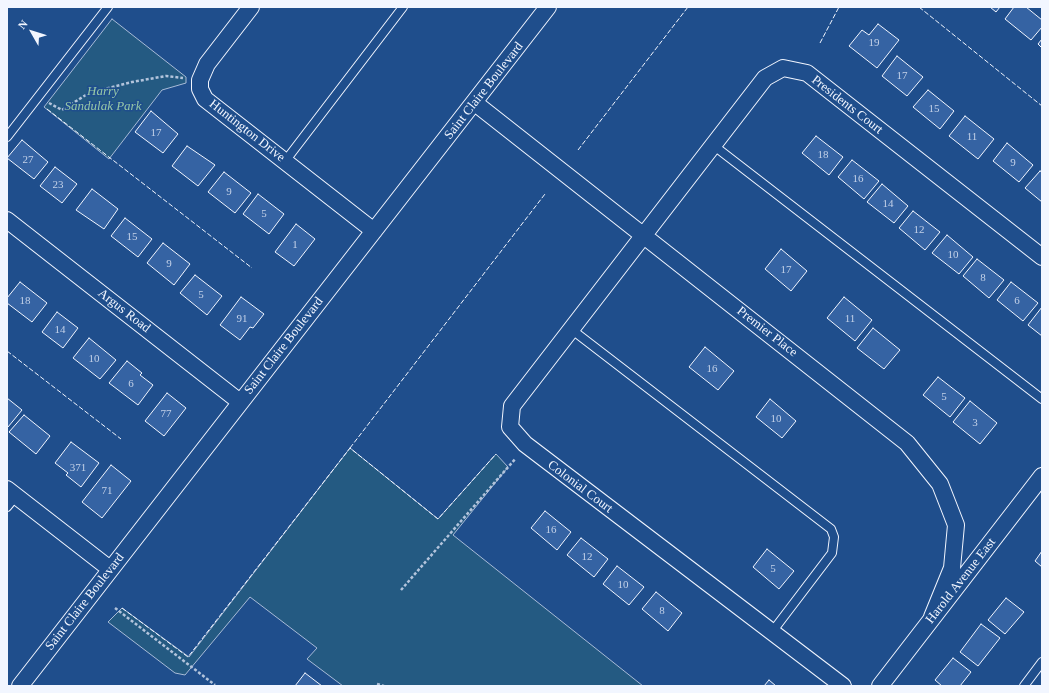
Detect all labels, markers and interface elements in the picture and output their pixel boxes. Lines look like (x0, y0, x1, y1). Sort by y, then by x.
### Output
north arrow (12, 12, 52, 52)
text: N (16, 18, 30, 31)
house number: 19 (868, 36, 880, 50)
street label: Saint Claire Boulevard (441, 39, 527, 143)
house number: 17 (896, 69, 908, 83)
street label: Presidents Court (808, 72, 886, 138)
park label: Harry Sandulak Park (65, 84, 141, 115)
street label: Huntington Drive (206, 97, 288, 165)
house number: 15 (928, 102, 940, 116)
house number: 17 (150, 126, 162, 140)
house number: 11 (967, 130, 977, 144)
house number: 18 (818, 148, 828, 162)
house number: 27 (22, 153, 34, 167)
house number: 9 (1010, 156, 1016, 170)
house number: 16 (852, 172, 864, 186)
house number: 23 (52, 178, 64, 192)
house number: 9 (226, 185, 232, 199)
house number: 14 (882, 197, 894, 211)
house number: 5 (261, 207, 267, 221)
house number: 12 (914, 223, 924, 237)
house number: 15 (126, 230, 138, 244)
house number: 1 (292, 238, 298, 252)
house number: 10 (948, 248, 958, 262)
house number: 9 (166, 257, 172, 271)
house number: 17 (780, 263, 792, 277)
house number: 8 (980, 271, 986, 285)
street label: Argus Road (95, 286, 153, 336)
house number: 5 (198, 288, 204, 302)
house number: 18 (20, 294, 30, 308)
street label: Saint Claire Boulevard (241, 294, 327, 398)
house number: 6 (1014, 294, 1020, 308)
street label: Premier Place (734, 304, 800, 360)
house number: 91 (236, 312, 248, 326)
house number: 11 (845, 312, 855, 326)
house number: 14 (54, 323, 66, 337)
house number: 10 (88, 352, 100, 366)
house number: 16 (706, 362, 718, 376)
house number: 6 (128, 377, 134, 391)
house number: 5 (941, 390, 947, 404)
house number: 77 (160, 407, 172, 421)
house number: 10 (770, 412, 782, 426)
house number: 3 (972, 416, 978, 430)
street label: Colonial Court (544, 457, 616, 517)
house number: 371 (70, 461, 86, 475)
house number: 71 (102, 484, 112, 498)
house number: 16 (546, 523, 556, 537)
street label: Harold Avenue East (923, 535, 999, 627)
street label: Saint Claire Boulevard (42, 550, 128, 654)
house number: 12 (582, 550, 592, 564)
house number: 5 (770, 562, 776, 576)
house number: 10 (618, 578, 628, 592)
house number: 8 (659, 604, 665, 618)

